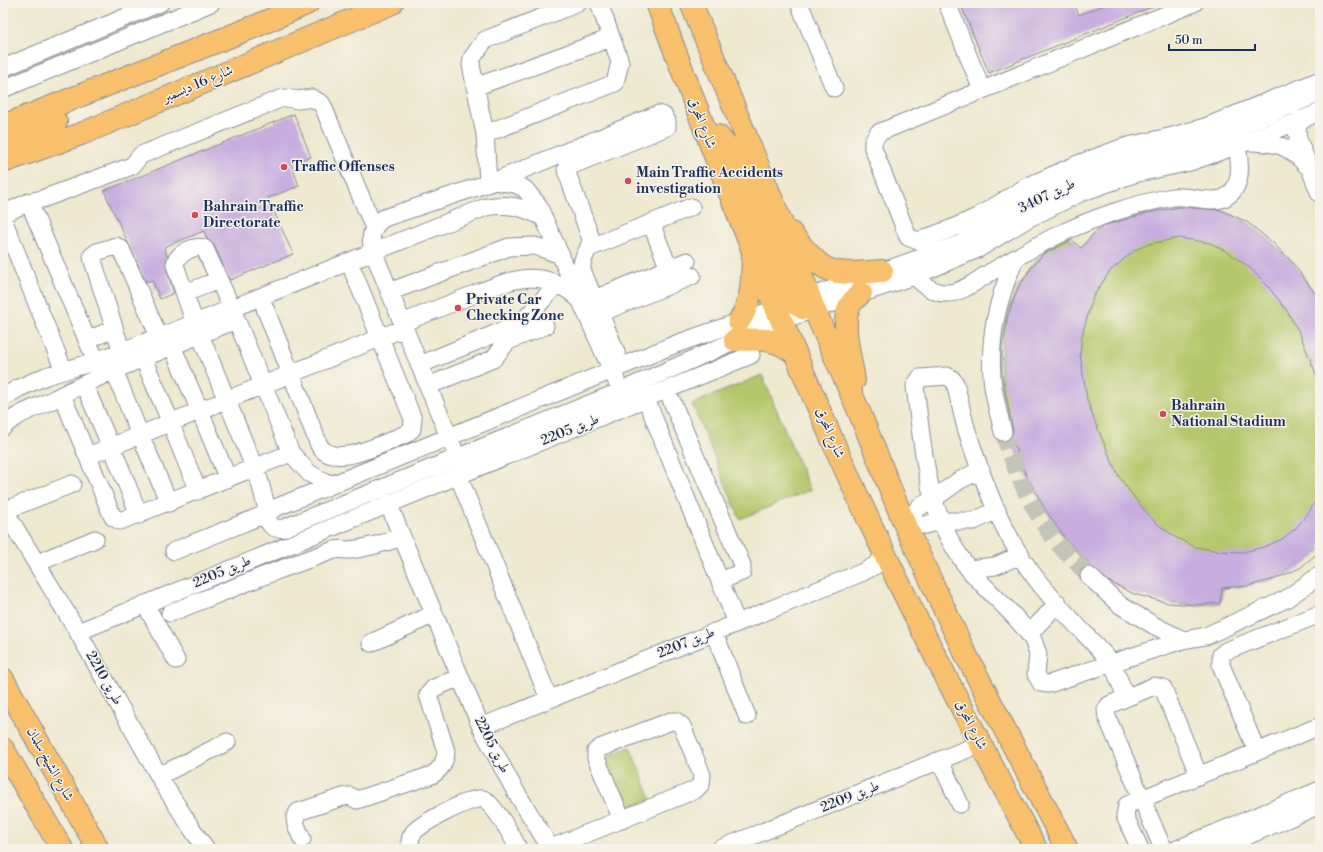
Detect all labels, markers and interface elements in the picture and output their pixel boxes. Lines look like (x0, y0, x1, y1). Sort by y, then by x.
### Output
scale bar (1169, 26, 1255, 52)
text: 50 m (1175, 33, 1203, 48)
street label: شارع 16 ديسمبر (158, 61, 237, 109)
street label: شارع المحرق (682, 95, 720, 152)
place label: Traffic Offenses (292, 158, 395, 176)
marker: Traffic Offenses (279, 162, 289, 172)
place label: Main Traffic Accidents investigation (636, 164, 783, 198)
street label: طريق 3407 (1016, 175, 1078, 217)
marker: Main Traffic Accidents investigation (623, 176, 633, 186)
place label: Bahrain Traffic Directorate (203, 198, 304, 232)
marker: Bahrain Traffic Directorate (190, 210, 200, 220)
place label: Private Car Checking Zone (466, 291, 565, 325)
marker: Private Car Checking Zone (453, 303, 463, 313)
place label: Bahrain National Stadium (1171, 397, 1286, 431)
street label: شارع المحرق (809, 405, 849, 462)
marker: Bahrain National Stadium (1158, 409, 1168, 419)
street label: طريق 2205 (538, 410, 602, 450)
street label: طريق 2205 (190, 552, 254, 592)
street label: طريق 2207 (655, 623, 718, 663)
street label: طريق 2210 (81, 648, 127, 708)
street label: شارع المحرق (949, 697, 991, 754)
street label: طريق 2205 (470, 714, 514, 777)
street label: شارع الشيخ سلمان (20, 724, 78, 806)
street label: طريق 2209 (818, 777, 882, 817)

